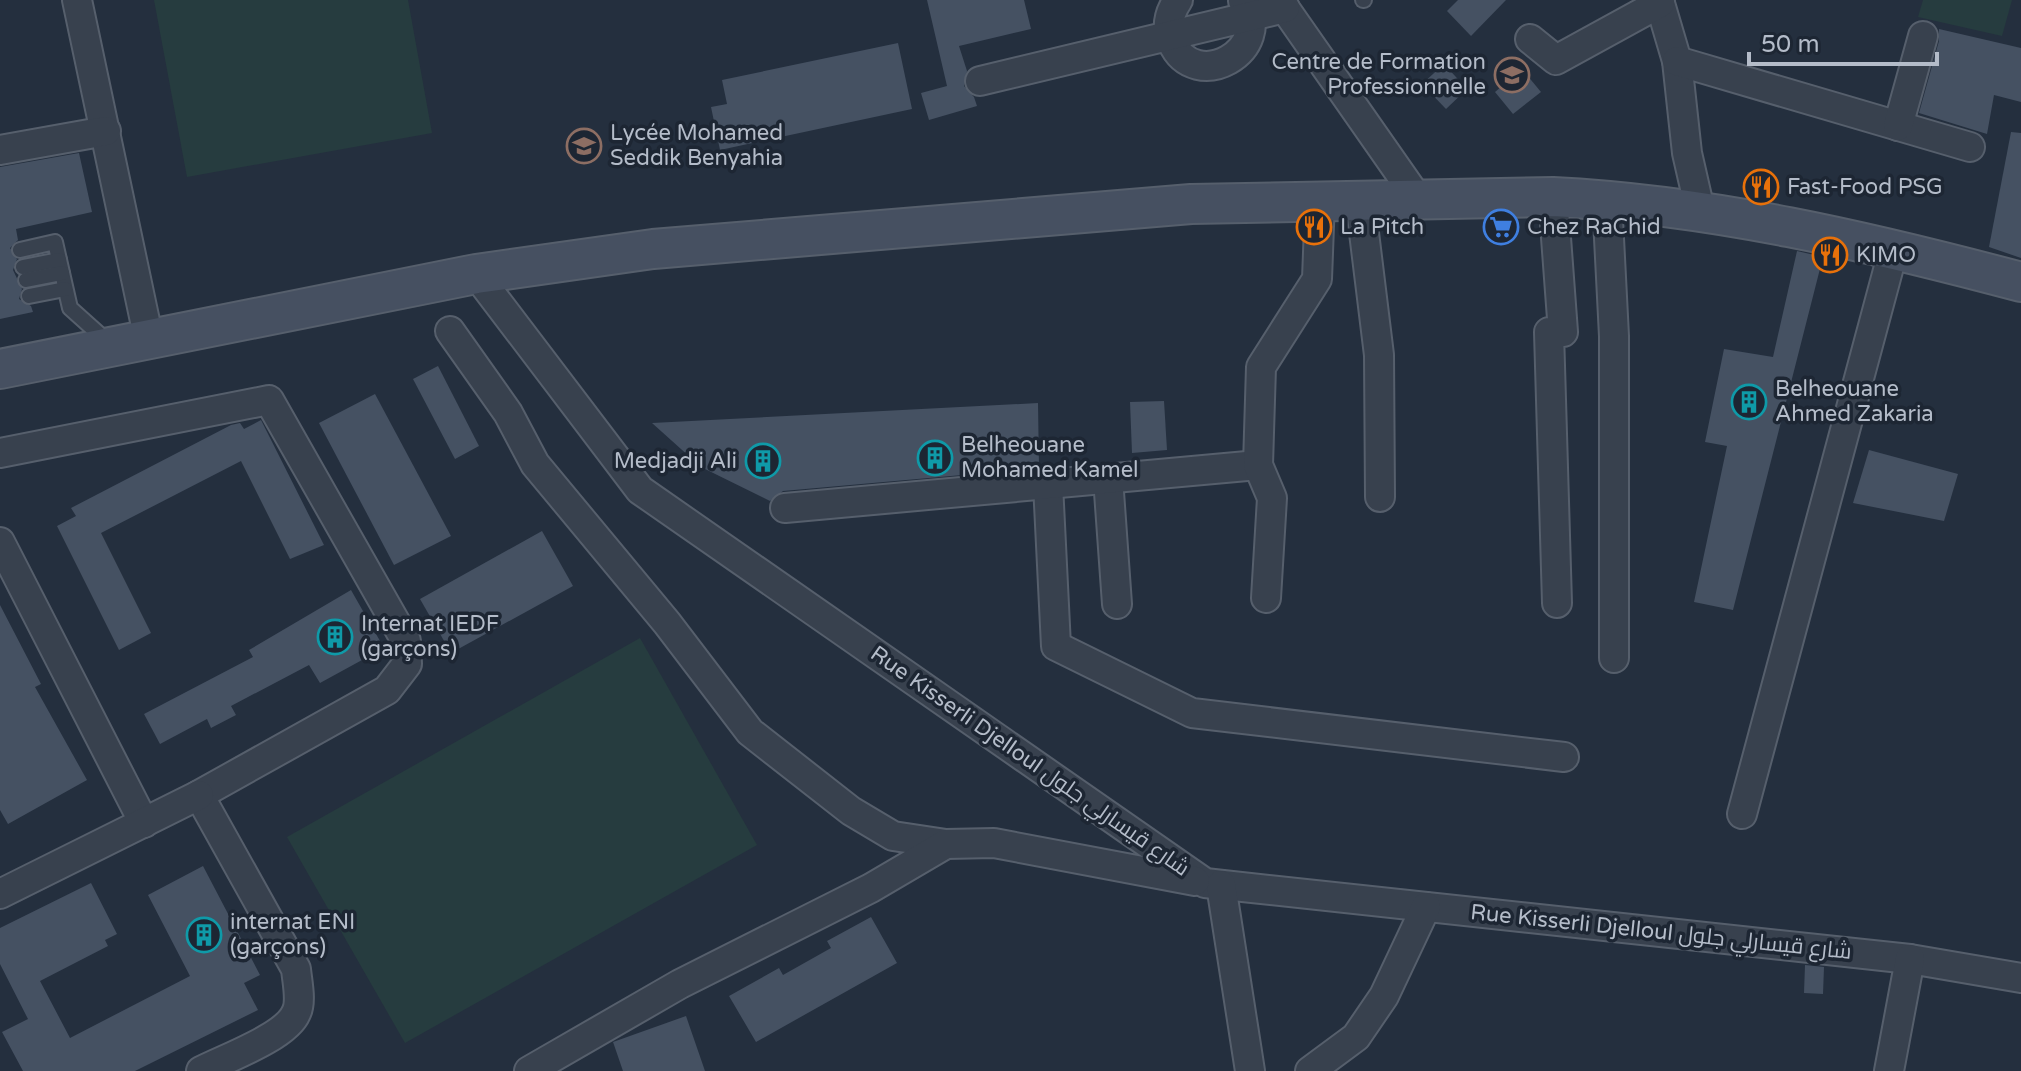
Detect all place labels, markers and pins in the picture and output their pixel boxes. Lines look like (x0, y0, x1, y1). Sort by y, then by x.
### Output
place label: Centre de Formation Professionnelle (1271, 49, 1486, 100)
school or university icon: Centre de Formation Professionnelle (1493, 56, 1531, 94)
place label: Lycée Mohamed Seddik Benyahia (610, 120, 783, 171)
school or university icon: Lycée Mohamed Seddik Benyahia (565, 127, 603, 165)
restaurant icon: Fast-Food PSG (1742, 168, 1780, 206)
place label: Fast-Food PSG (1787, 174, 1943, 200)
restaurant icon: La Pitch (1295, 208, 1333, 246)
supermarket icon: Chez RaChid (1482, 208, 1520, 246)
place label: La Pitch (1340, 214, 1424, 240)
place label: Chez RaChid (1527, 214, 1661, 240)
restaurant icon: KIMO (1811, 236, 1849, 274)
place label: KIMO (1856, 242, 1916, 268)
place label: Belheouane Ahmed Zakaria (1775, 376, 1934, 427)
building icon: Belheouane Ahmed Zakaria (1730, 383, 1768, 421)
place label: Belheouane Mohamed Kamel (961, 432, 1139, 483)
building icon: Belheouane Mohamed Kamel (916, 439, 954, 477)
building icon: Medjadji Ali (744, 442, 782, 480)
place label: Medjadji Ali (614, 448, 737, 474)
place label: Internat IEDF (garçons) (361, 611, 499, 662)
building icon: Internat IEDF (garçons) (316, 618, 354, 656)
place label: internat ENI (garçons) (230, 909, 355, 960)
building icon: internat ENI (garçons) (185, 916, 223, 954)

